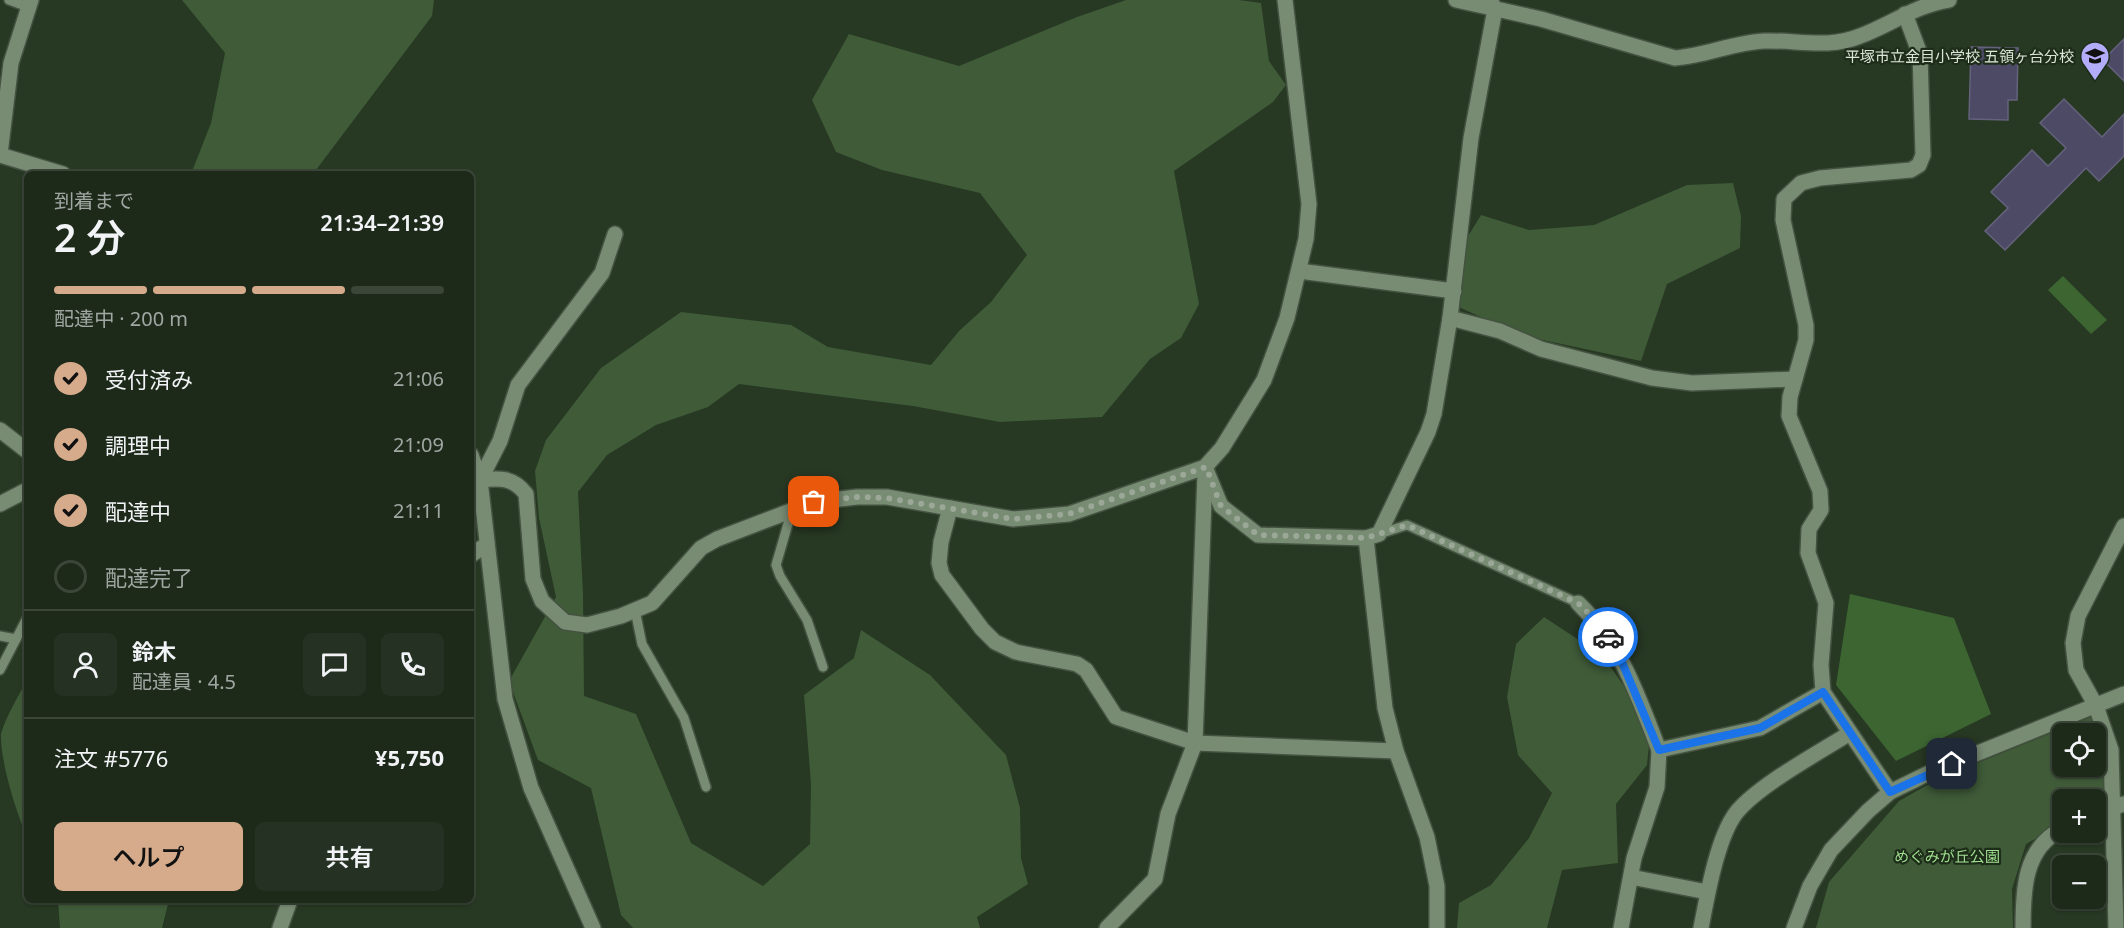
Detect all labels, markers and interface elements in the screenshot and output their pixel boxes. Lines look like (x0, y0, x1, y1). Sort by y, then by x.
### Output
school or university icon: 平塚市立金目小学校 五領ヶ台分校 (2079, 40, 2111, 82)
place label: 平塚市立金目小学校 五領ヶ台分校 (1845, 46, 2074, 66)
text: 到着まで (54, 187, 134, 214)
text: 21:34–21:39 (320, 207, 444, 237)
text: 2 分 (54, 210, 125, 263)
text: 配達中 · 200 m (54, 305, 188, 332)
icon: check (54, 362, 87, 395)
text: 受付済み (105, 364, 193, 394)
text: 21:06 (393, 365, 444, 392)
icon: check (54, 428, 87, 461)
text: 調理中 (105, 430, 171, 460)
text: 21:09 (393, 431, 444, 458)
pin (788, 476, 839, 527)
icon: bag (797, 485, 830, 518)
icon: check (54, 494, 87, 527)
text: 配達中 (105, 496, 171, 526)
text: 21:11 (393, 497, 444, 524)
text: 配達完了 (105, 562, 193, 592)
courier (1578, 607, 1638, 667)
icon: car (1592, 621, 1625, 654)
button: person (54, 633, 117, 696)
button: chat (303, 633, 366, 696)
button: phone (381, 633, 444, 696)
text: 鈴木 (132, 636, 176, 666)
text: 配達員 · 4.5 (132, 668, 236, 695)
map controls (2052, 723, 2106, 909)
button: locate (2052, 723, 2106, 777)
pin (1926, 738, 1977, 789)
text: ¥5,750 (375, 742, 444, 772)
text: 注文 #5776 (54, 743, 168, 773)
icon: home (1935, 747, 1968, 780)
button: + (2052, 789, 2106, 843)
button: ヘルプ (54, 822, 243, 891)
button: 共有 (255, 822, 444, 891)
park label: めぐみが丘公園 (1894, 846, 2000, 866)
button: − (2052, 855, 2106, 909)

